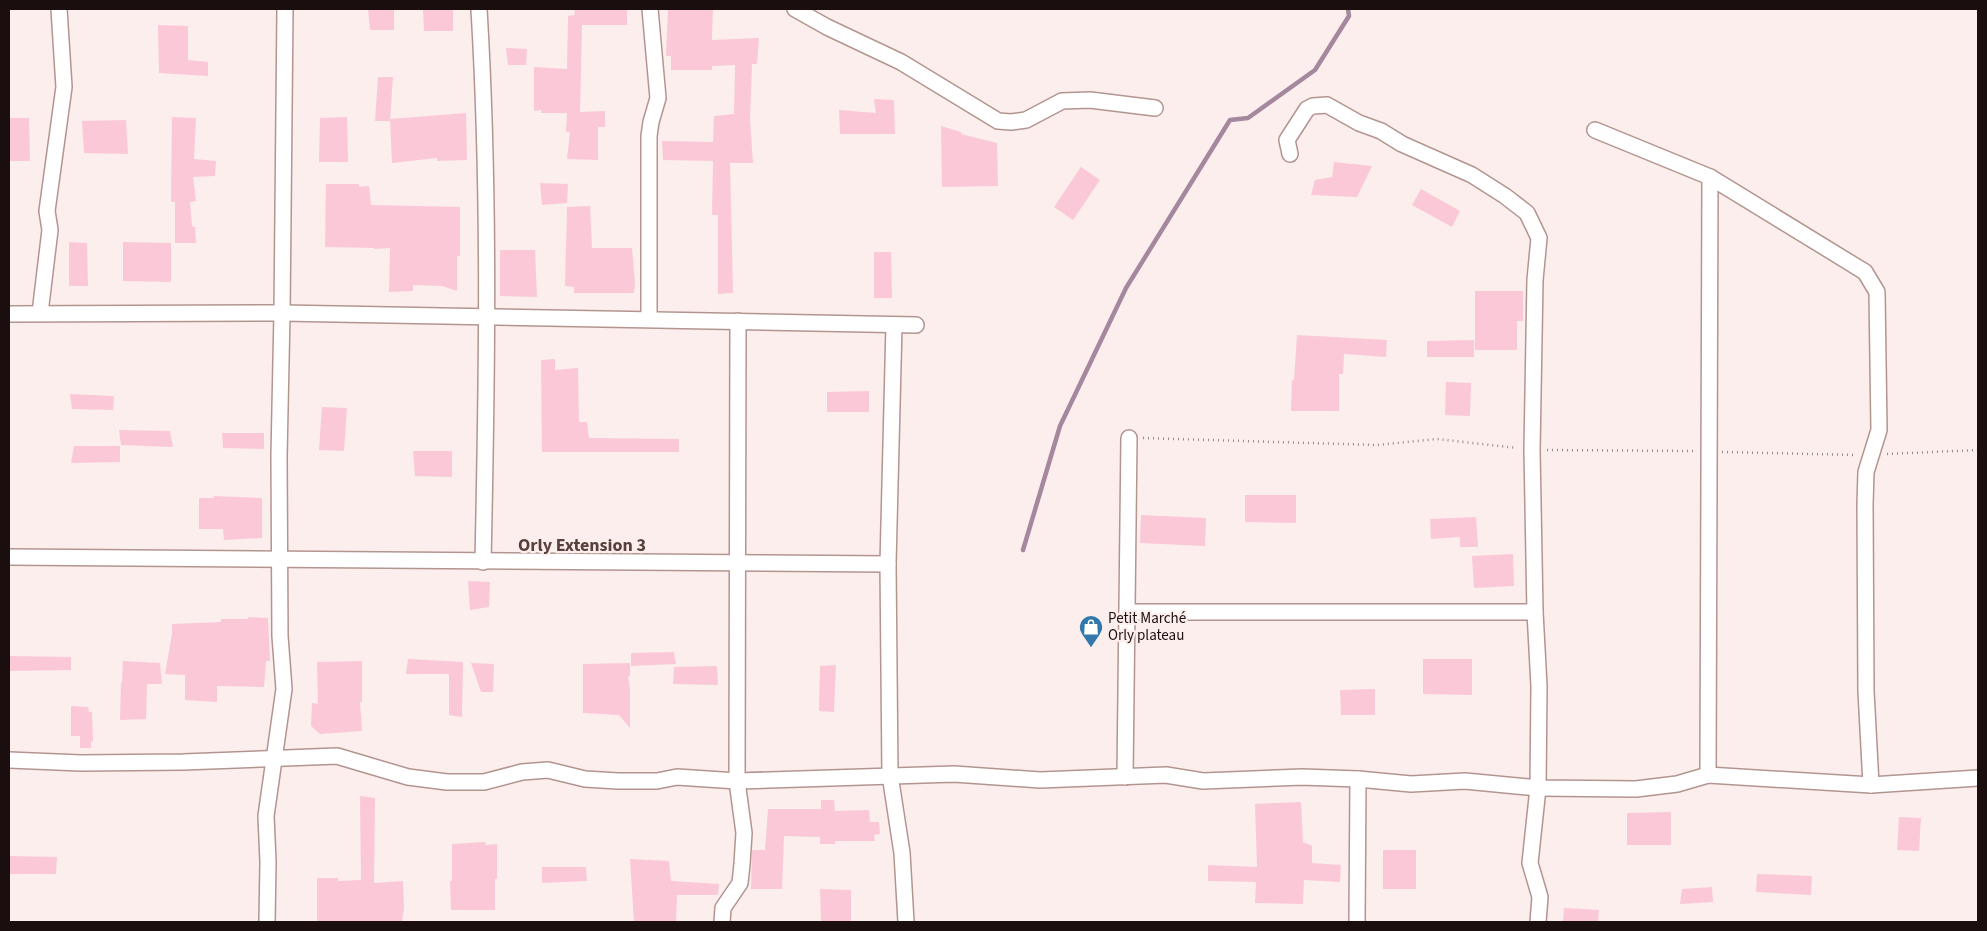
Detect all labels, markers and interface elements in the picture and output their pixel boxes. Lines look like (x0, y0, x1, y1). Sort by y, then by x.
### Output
district label: Orly Extension 3 (518, 533, 646, 558)
place label: Petit Marché Orly plateau (1108, 608, 1186, 646)
shop icon: Petit Marché Orly plateau (1078, 614, 1104, 648)

